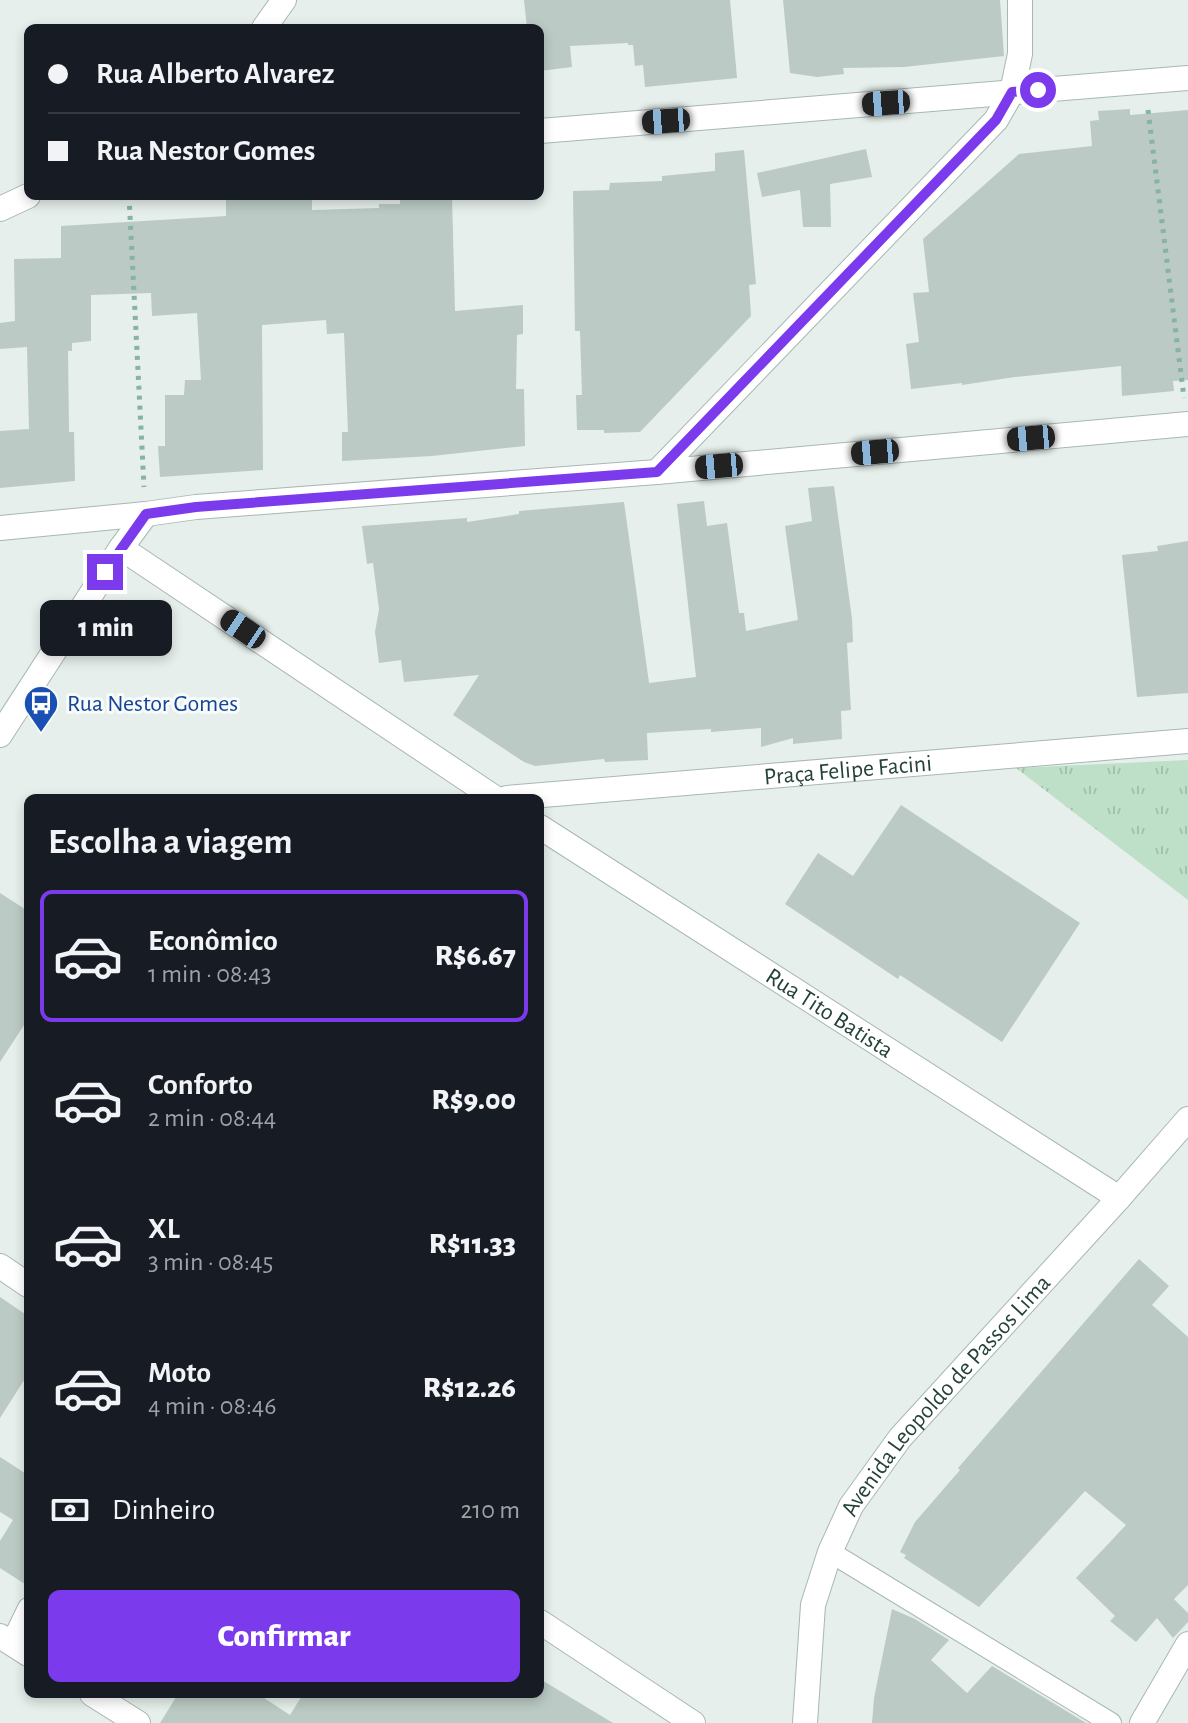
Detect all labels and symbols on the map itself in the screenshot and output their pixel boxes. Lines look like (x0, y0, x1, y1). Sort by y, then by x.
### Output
route start (1020, 72, 1056, 108)
car (861, 89, 911, 117)
car (641, 107, 691, 135)
car (1006, 424, 1056, 452)
car (850, 438, 900, 466)
car (694, 452, 744, 480)
route end (87, 554, 123, 590)
callout: 1 min (39, 600, 171, 656)
car (216, 606, 270, 652)
bus stop icon: Rua Nestor Gomes (22, 684, 60, 734)
place label: Rua Nestor Gomes (67, 692, 238, 716)
street label: Praça Felipe Facini (763, 751, 933, 789)
street label: Rua Tito Batista (761, 964, 897, 1063)
street label: Avenida Leopoldo de Passos Lima (837, 1271, 1056, 1520)

